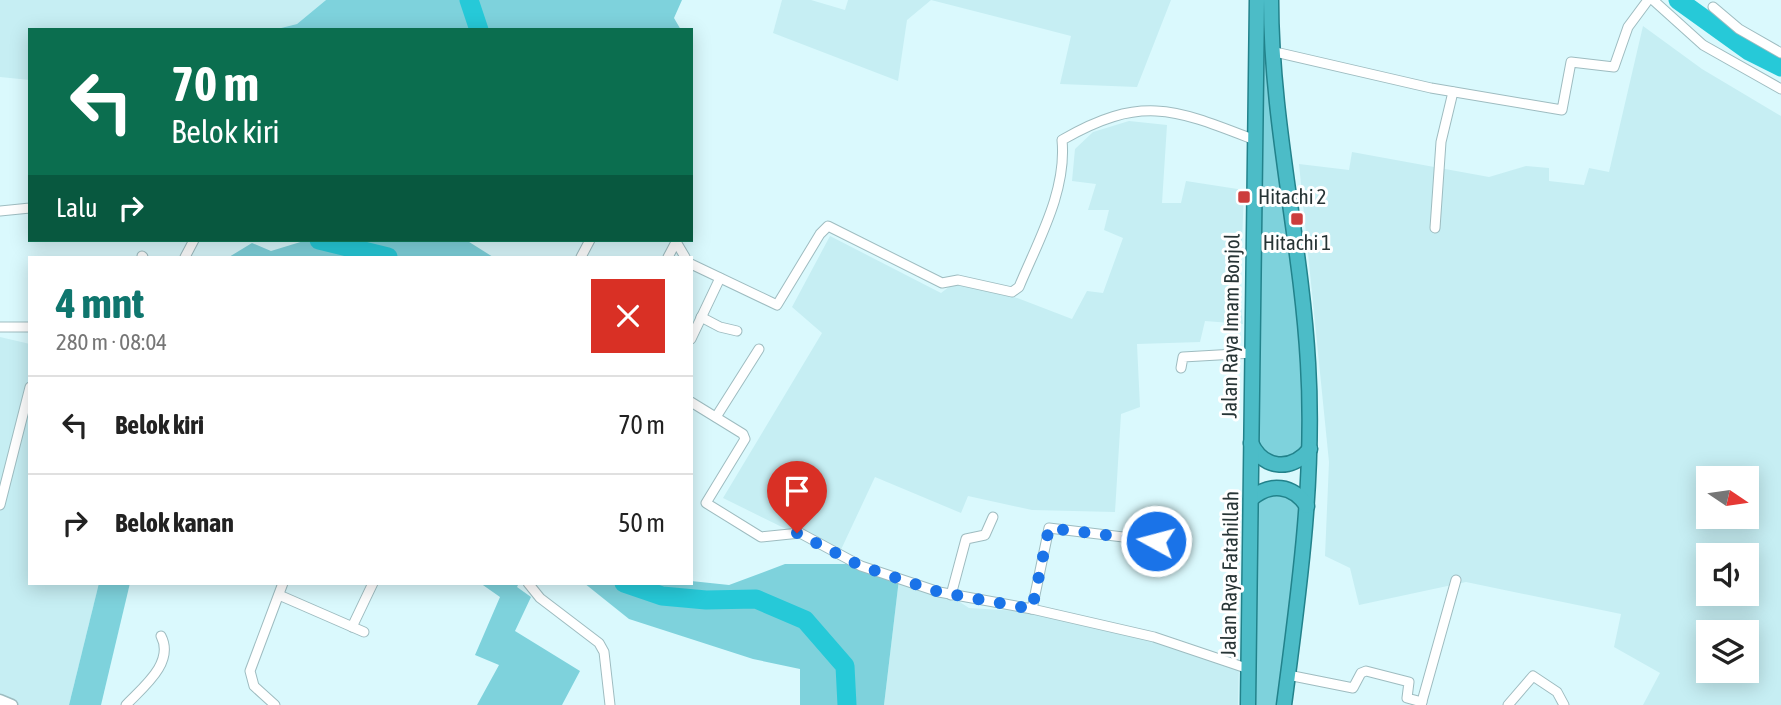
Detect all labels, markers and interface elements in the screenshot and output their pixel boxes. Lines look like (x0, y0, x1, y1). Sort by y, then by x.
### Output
text: 70 m (171, 55, 259, 111)
icon: left (56, 56, 147, 147)
text: Belok kiri (171, 113, 280, 150)
place label: Hitachi 2 (1258, 184, 1326, 208)
icon: right (112, 189, 150, 227)
marker: Hitachi 2 (1236, 189, 1252, 205)
text: Lalu (56, 193, 98, 223)
marker: Hitachi 1 (1289, 211, 1305, 227)
place label: Hitachi 1 (1263, 230, 1331, 254)
street label: Jalan Raya Imam Bonjol (1216, 233, 1244, 419)
text: 4 mnt (56, 279, 144, 327)
button: close (591, 279, 665, 353)
text: 280 m · 08:04 (56, 329, 167, 355)
icon: left (56, 406, 94, 444)
text: Belok kiri (115, 410, 204, 440)
text: 70 m (618, 410, 665, 440)
pin (767, 461, 827, 533)
north arrow (1696, 466, 1759, 528)
map controls (1696, 466, 1759, 683)
icon: arrive (778, 472, 816, 510)
street label: Jalan Raya Fatahillah (1216, 491, 1242, 657)
icon: right (56, 504, 94, 542)
position arrow (1119, 504, 1193, 578)
text: Belok kanan (115, 508, 234, 538)
text: 50 m (618, 508, 665, 538)
button: sound (1696, 543, 1759, 606)
button: layers (1696, 620, 1759, 683)

